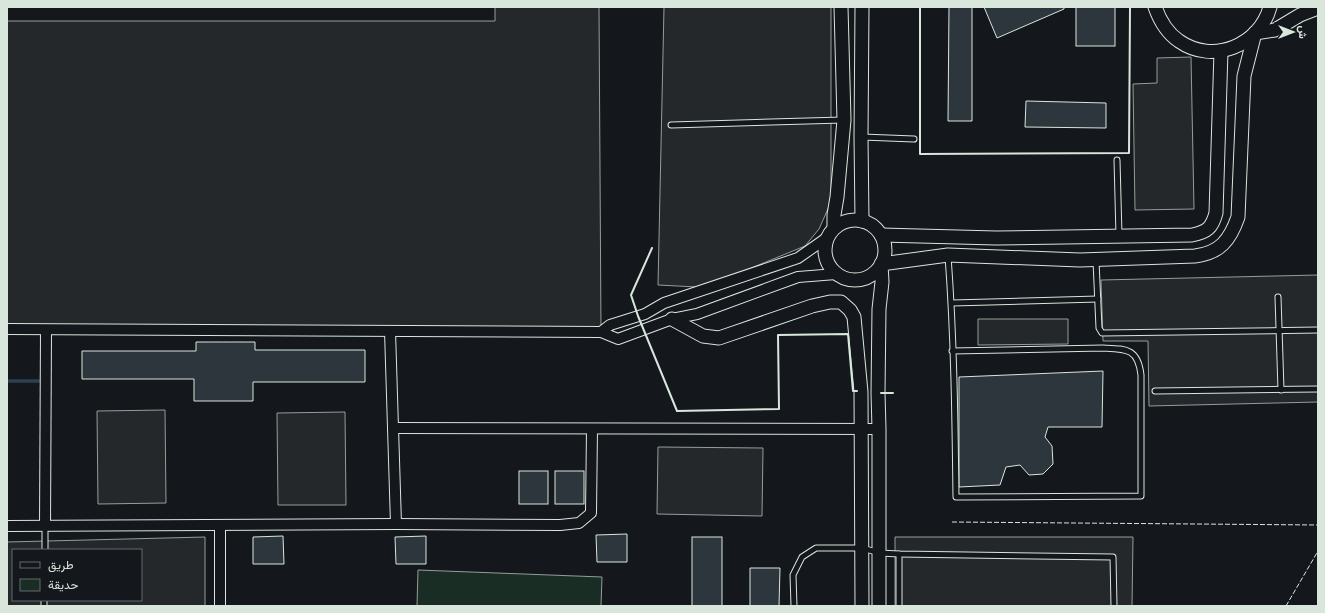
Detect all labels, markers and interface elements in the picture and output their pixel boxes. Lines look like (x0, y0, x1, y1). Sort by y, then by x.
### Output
north arrow (1273, 12, 1313, 52)
text: ش (1296, 25, 1309, 39)
legend (12, 549, 142, 601)
text: طريق (48, 558, 74, 573)
text: حديقة (48, 578, 78, 592)

